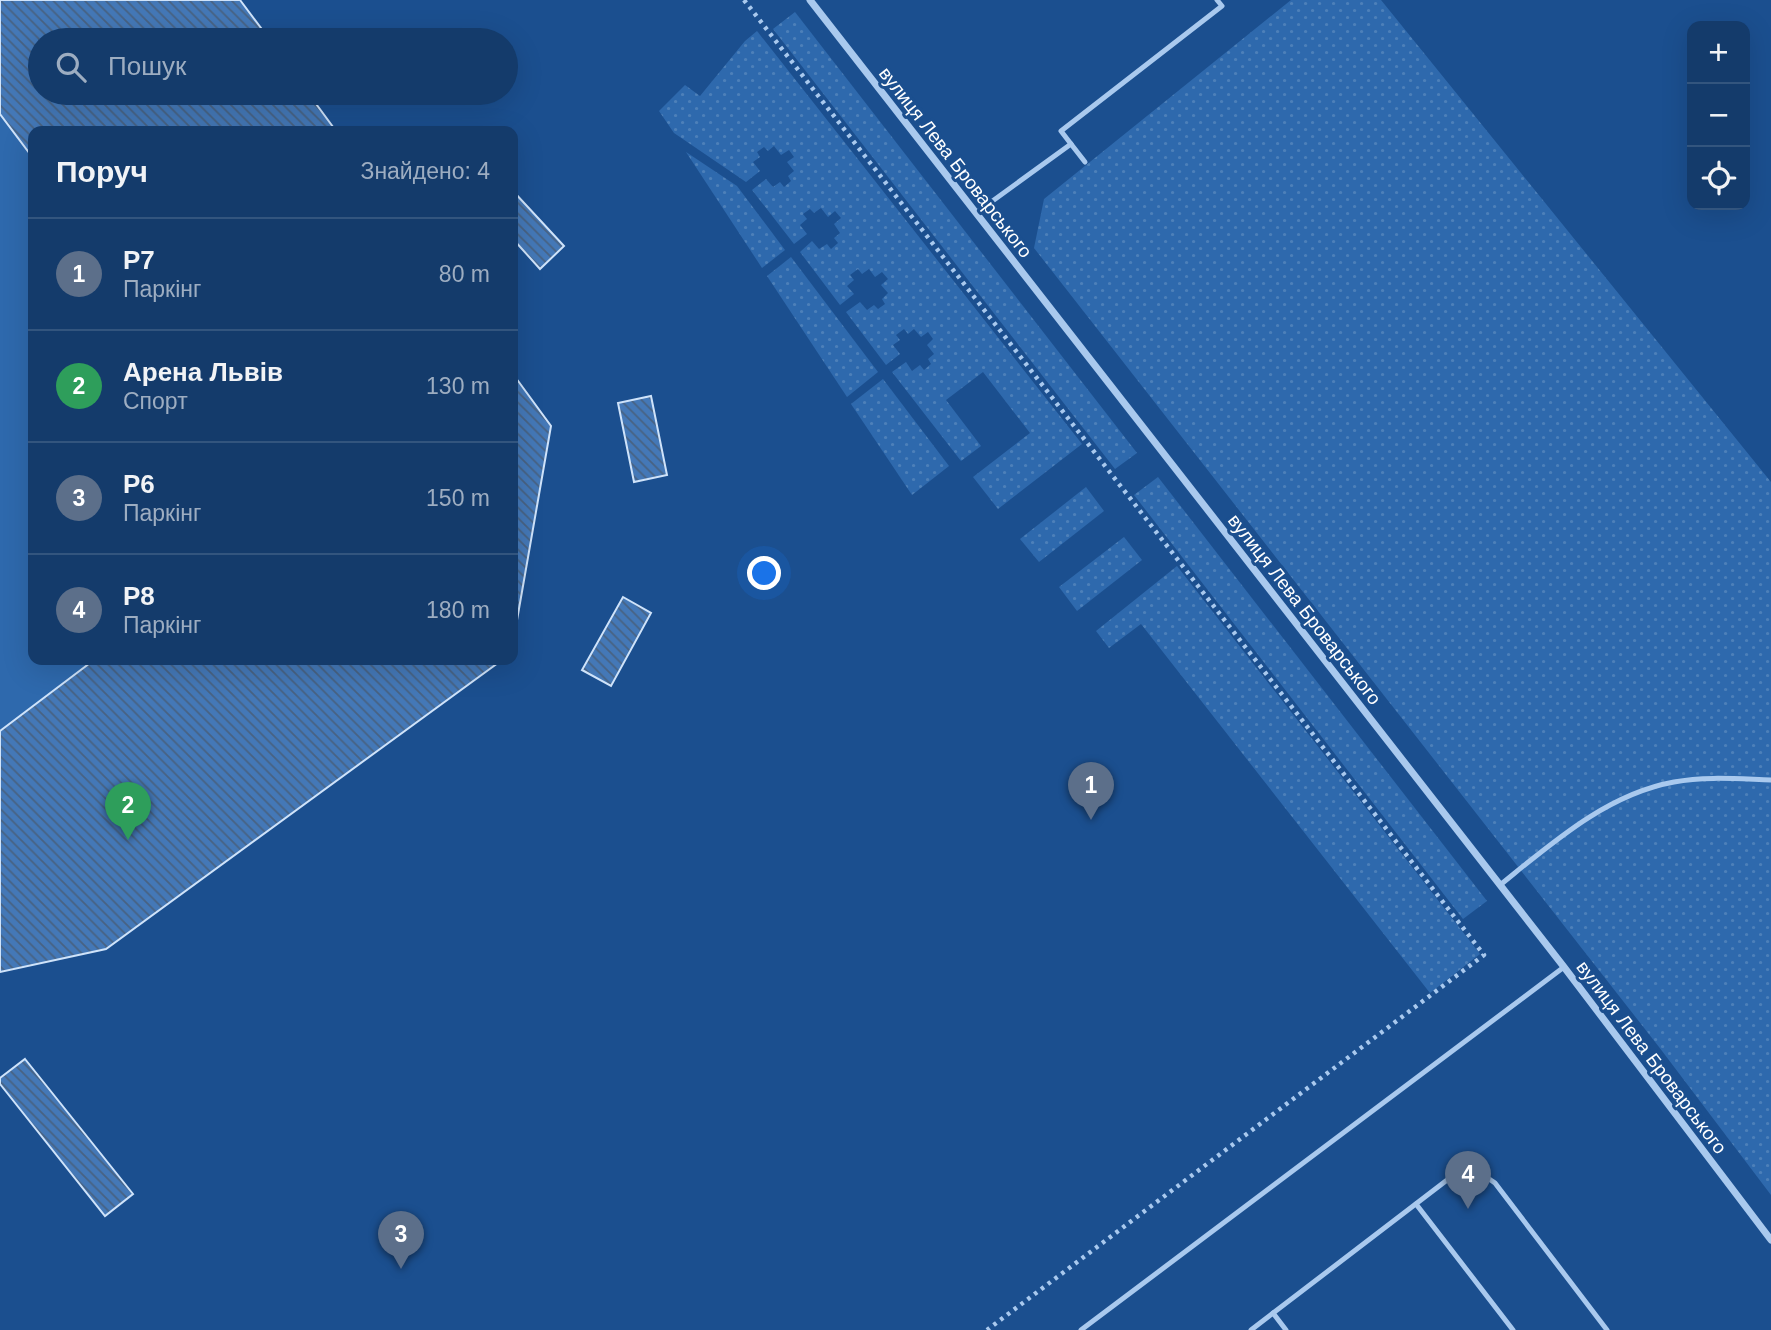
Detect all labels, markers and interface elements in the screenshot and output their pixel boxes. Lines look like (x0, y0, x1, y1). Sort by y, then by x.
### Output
map controls (1687, 21, 1750, 210)
button: + (1687, 21, 1750, 84)
search box (28, 28, 518, 105)
icon: search (52, 48, 90, 86)
text: Пошук (108, 51, 186, 81)
street label: вулиця Лева Броварського (875, 63, 1036, 262)
button: − (1687, 84, 1750, 147)
button: locate (1687, 147, 1750, 210)
text: Поруч (56, 155, 148, 188)
text: Знайдено: 4 (360, 158, 490, 184)
text: P7 (123, 245, 155, 275)
text: 1 (73, 261, 85, 287)
text: 80 m (439, 261, 490, 287)
text: Паркінг (123, 276, 201, 302)
text: Арена Львів (123, 357, 283, 387)
text: 2 (73, 373, 85, 399)
text: 130 m (426, 373, 490, 399)
text: Спорт (123, 388, 188, 414)
text: P6 (123, 469, 155, 499)
text: 3 (73, 485, 85, 511)
text: 150 m (426, 485, 490, 511)
text: Паркінг (123, 500, 201, 526)
street label: вулиця Лева Броварського (1224, 510, 1385, 709)
your location (747, 556, 781, 590)
text: P8 (123, 581, 155, 611)
text: 4 (73, 597, 85, 623)
text: 180 m (426, 597, 490, 623)
text: Паркінг (123, 612, 201, 638)
pin: 1 (1068, 762, 1114, 820)
pin: 2 (105, 782, 151, 840)
street label: вулиця Лева Броварського (1572, 957, 1731, 1158)
pin: 4 (1445, 1151, 1491, 1209)
pin: 3 (378, 1211, 424, 1269)

